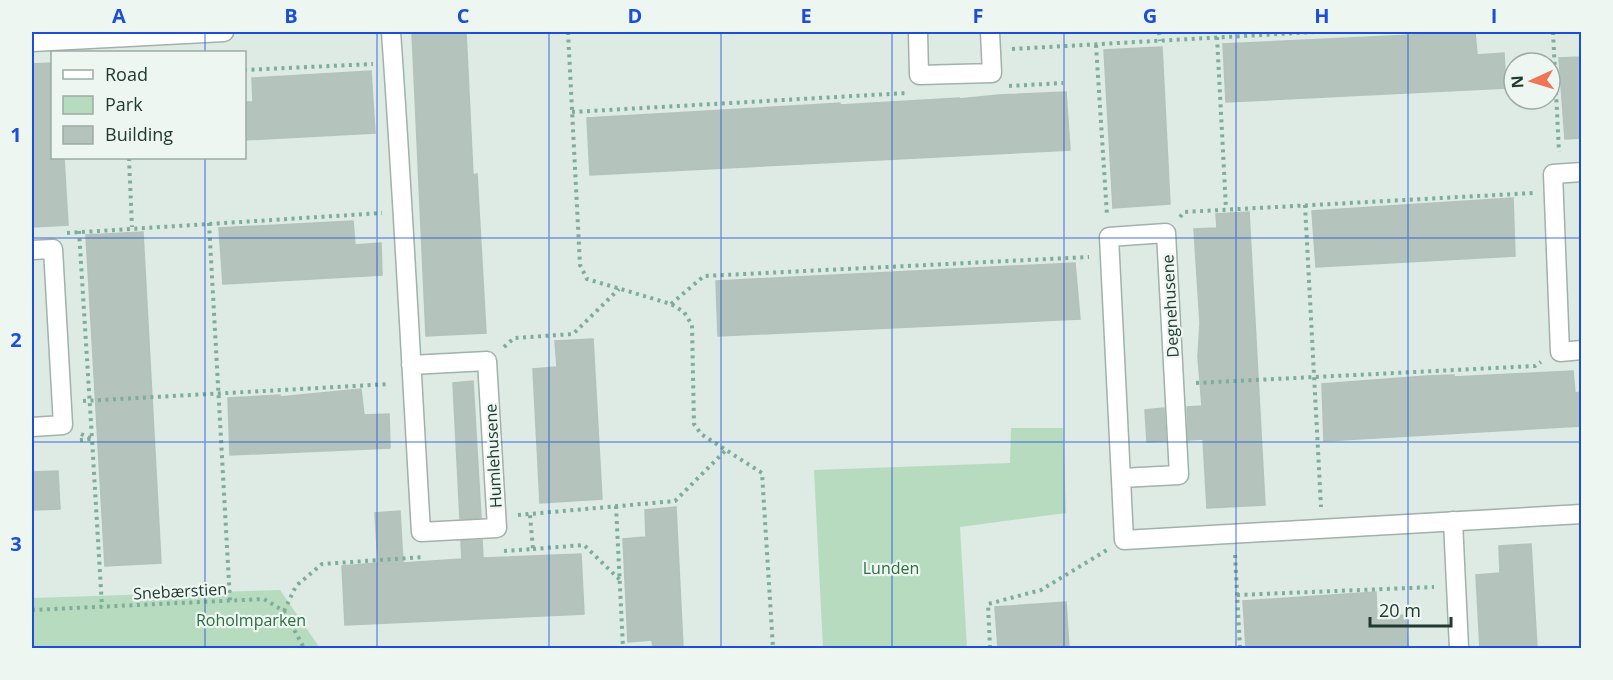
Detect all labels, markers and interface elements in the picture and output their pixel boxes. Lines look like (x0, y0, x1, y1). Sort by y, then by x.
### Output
text: A (112, 2, 126, 29)
text: B (284, 2, 298, 29)
text: C (457, 2, 470, 29)
text: D (628, 2, 642, 29)
text: E (800, 2, 812, 29)
text: F (973, 2, 983, 29)
text: G (1143, 2, 1157, 29)
text: H (1314, 2, 1330, 29)
text: I (1491, 2, 1497, 29)
legend (51, 51, 246, 159)
north arrow (1502, 51, 1562, 111)
text: Road (105, 62, 148, 86)
text: N (1506, 75, 1528, 89)
text: Park (105, 92, 143, 116)
text: 1 (10, 121, 22, 148)
text: Building (105, 122, 173, 146)
street label: Degnehusene (1156, 254, 1184, 358)
text: 2 (10, 326, 22, 353)
street label: Humlehusene (479, 403, 507, 509)
text: 3 (10, 530, 22, 557)
park label: Lunden (863, 557, 919, 579)
street label: Snebærstien (133, 578, 227, 604)
scale bar (1370, 590, 1451, 628)
text: 20 m (1379, 598, 1421, 622)
park label: Roholmparken (196, 609, 306, 631)

